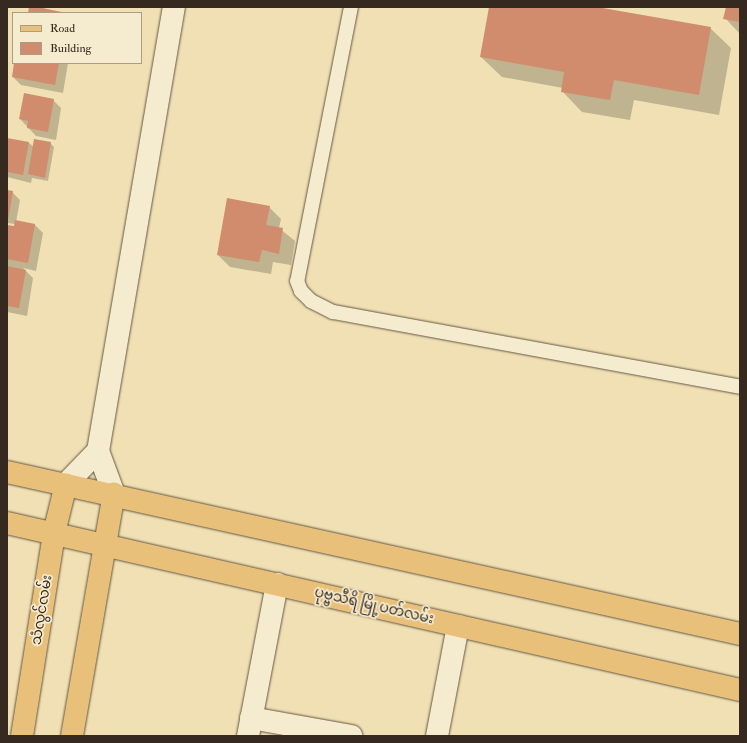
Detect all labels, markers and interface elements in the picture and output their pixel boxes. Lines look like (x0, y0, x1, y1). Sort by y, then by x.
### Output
legend (12, 12, 142, 64)
text: Road (50, 21, 75, 36)
text: Building (50, 41, 91, 56)
street label: သံလွင်လမ်း (28, 574, 56, 646)
street label: ပုဗ္ဗသီရိ မြို့ပတ်လမ်း (313, 584, 435, 628)

